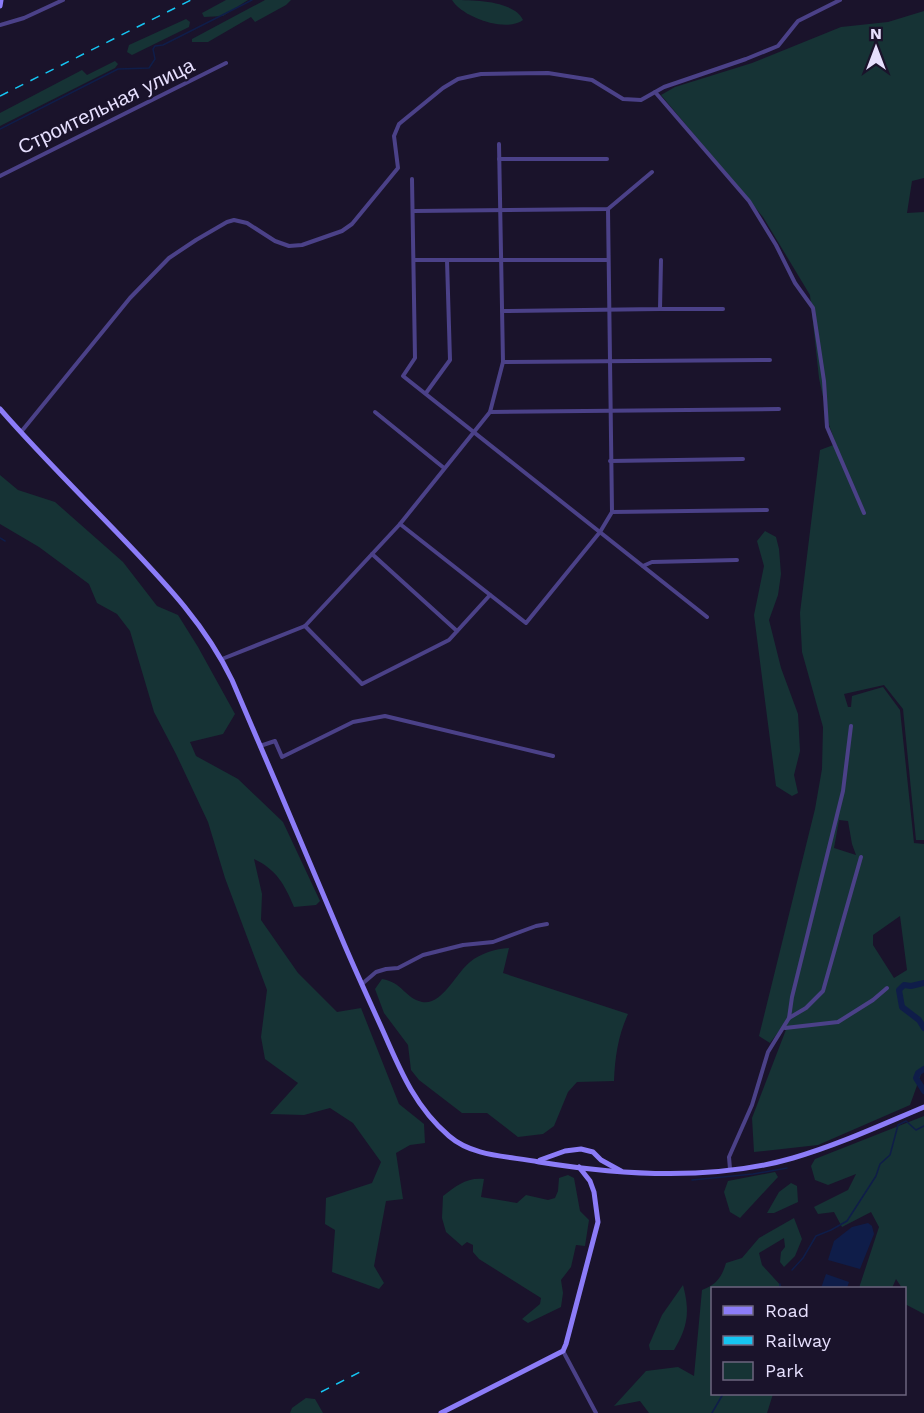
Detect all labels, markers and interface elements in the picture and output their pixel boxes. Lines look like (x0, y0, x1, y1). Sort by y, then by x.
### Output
north arrow (846, 18, 906, 78)
text: N (870, 24, 882, 43)
street label: Строительная улица (14, 52, 199, 159)
legend (711, 1287, 906, 1395)
text: Road (765, 1300, 809, 1321)
text: Railway (765, 1330, 832, 1351)
text: Park (765, 1360, 804, 1381)

